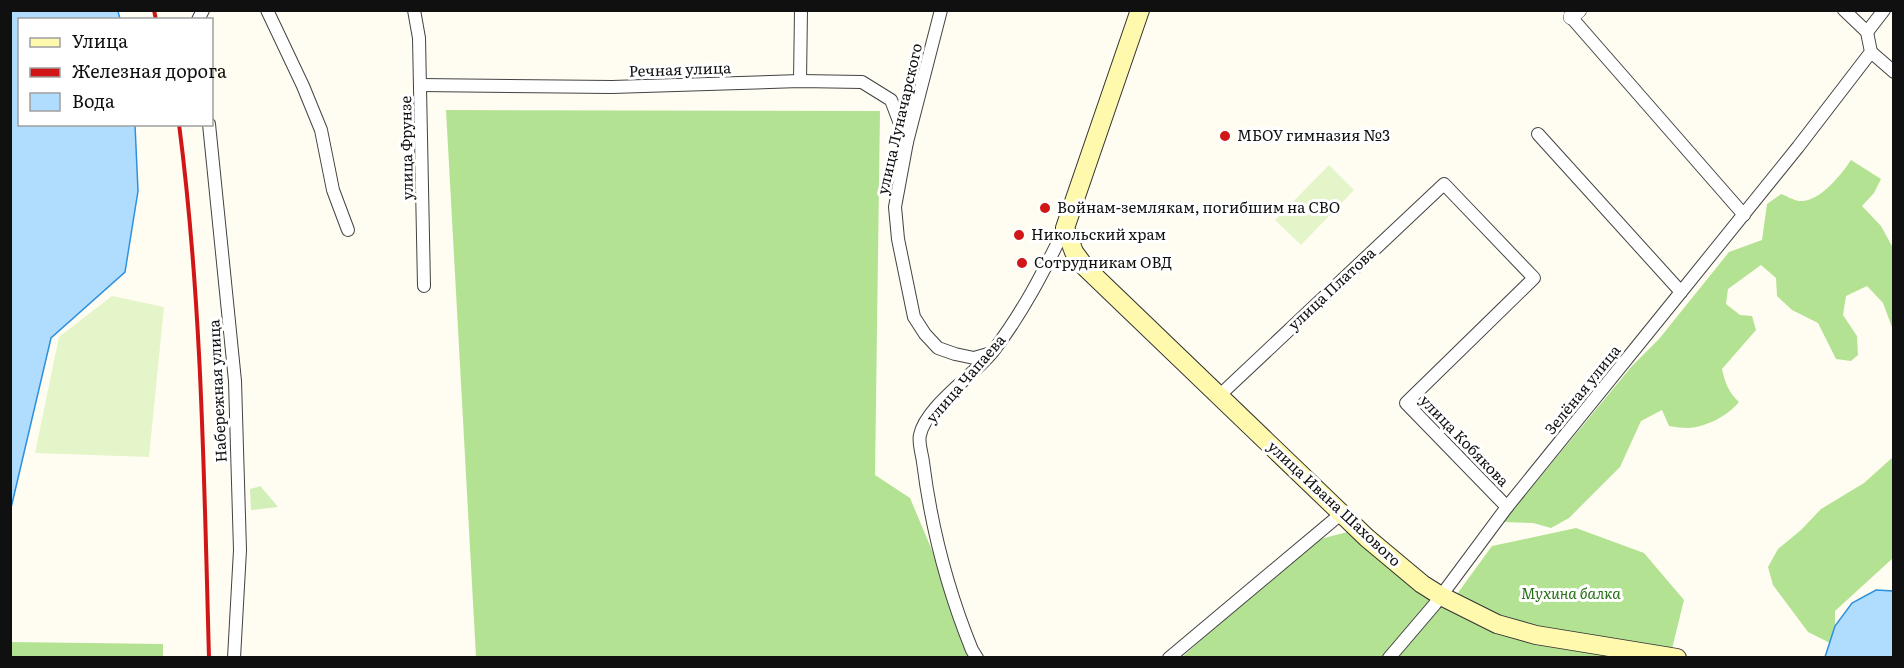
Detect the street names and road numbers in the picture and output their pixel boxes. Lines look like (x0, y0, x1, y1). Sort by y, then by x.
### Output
street label: улица Луначарского (870, 40, 927, 197)
street label: Речная улица (628, 55, 732, 82)
street label: улица Фрунзе (393, 95, 418, 200)
street label: улица Платова (1282, 240, 1381, 335)
street label: Набережная улица (201, 318, 232, 463)
street label: улица Чапаева (920, 328, 1011, 428)
street label: Зелёная улица (1538, 338, 1626, 439)
street label: улица Кобякова (1415, 389, 1516, 492)
street label: улица Ивана Шахового (1263, 435, 1407, 571)

